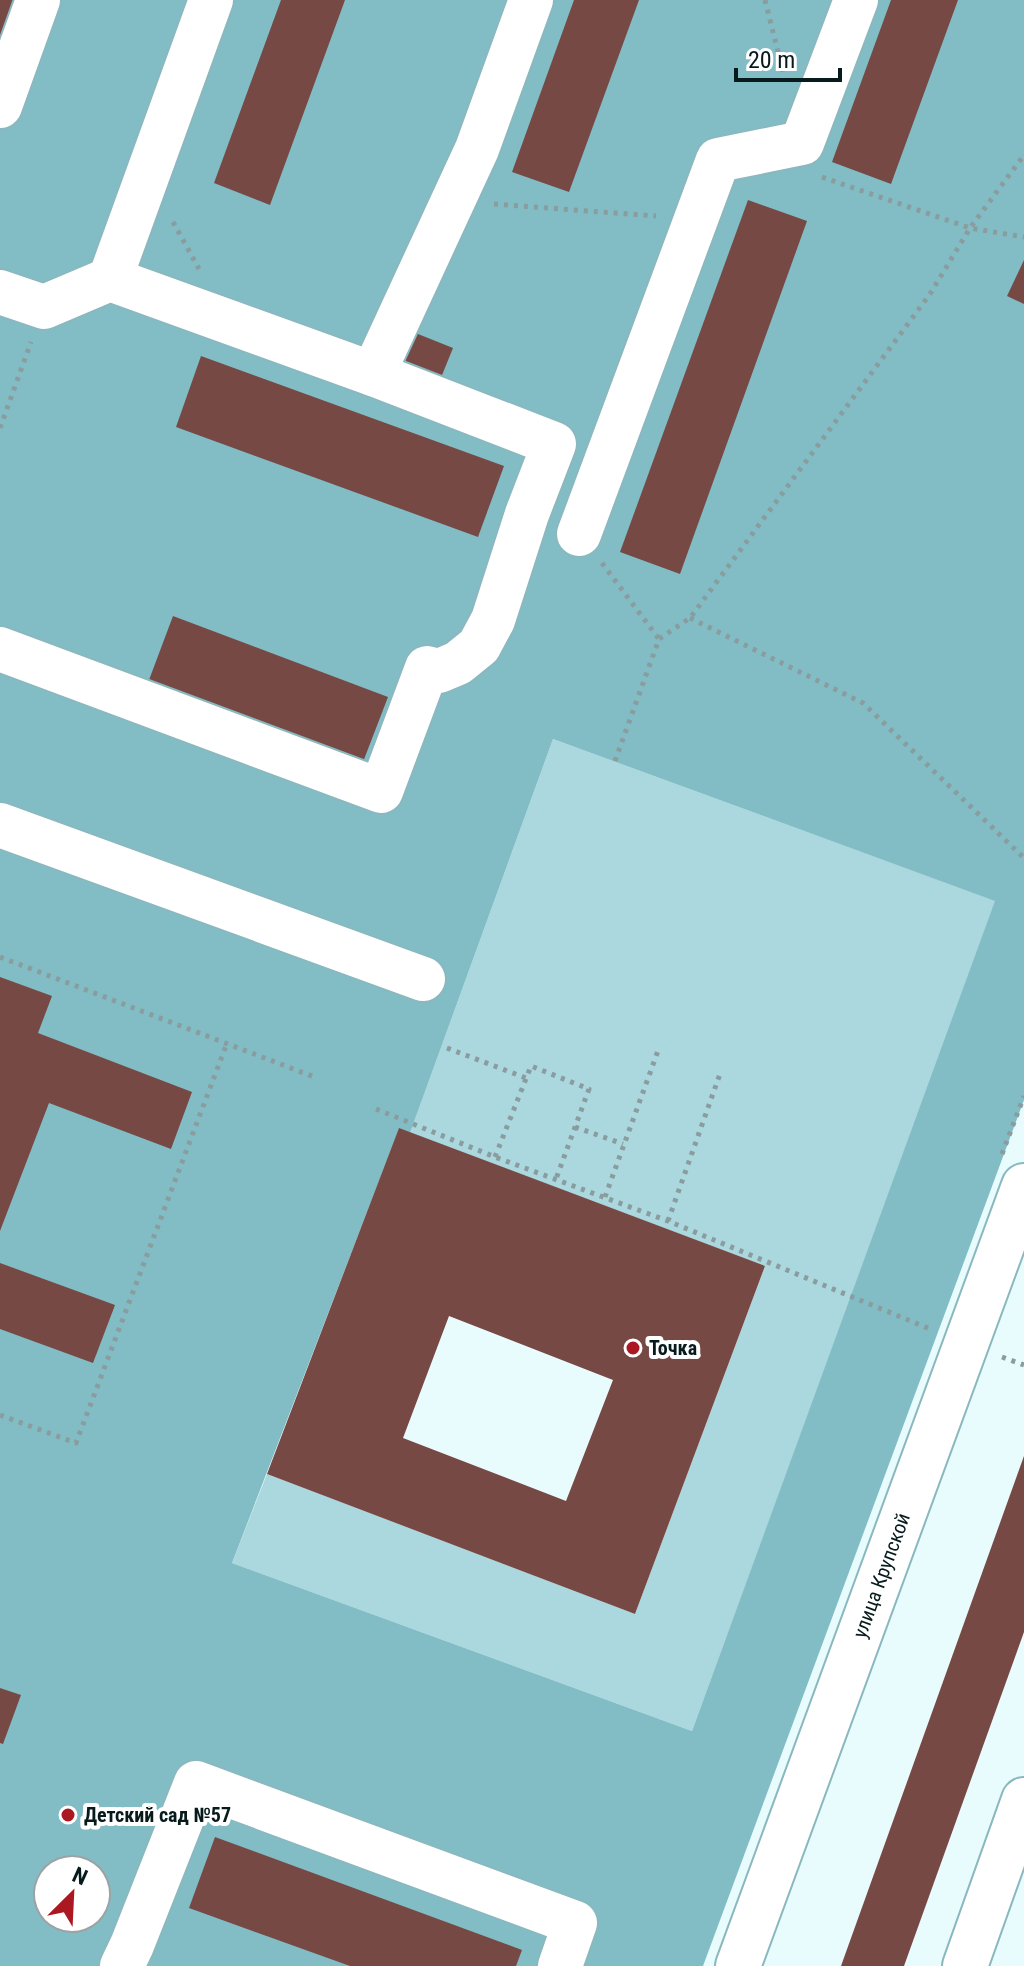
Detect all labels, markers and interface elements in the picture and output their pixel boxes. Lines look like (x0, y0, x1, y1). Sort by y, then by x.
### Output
scale bar (736, 32, 840, 82)
text: 20 m (748, 46, 795, 74)
place label: Точка (649, 1336, 697, 1360)
marker: Точка (624, 1339, 642, 1357)
street label: улица Крупской (847, 1510, 915, 1641)
place label: Детский сад №57 (84, 1803, 231, 1827)
marker: Детский сад №57 (59, 1806, 77, 1824)
north arrow (32, 1854, 112, 1934)
text: N (69, 1862, 91, 1890)

